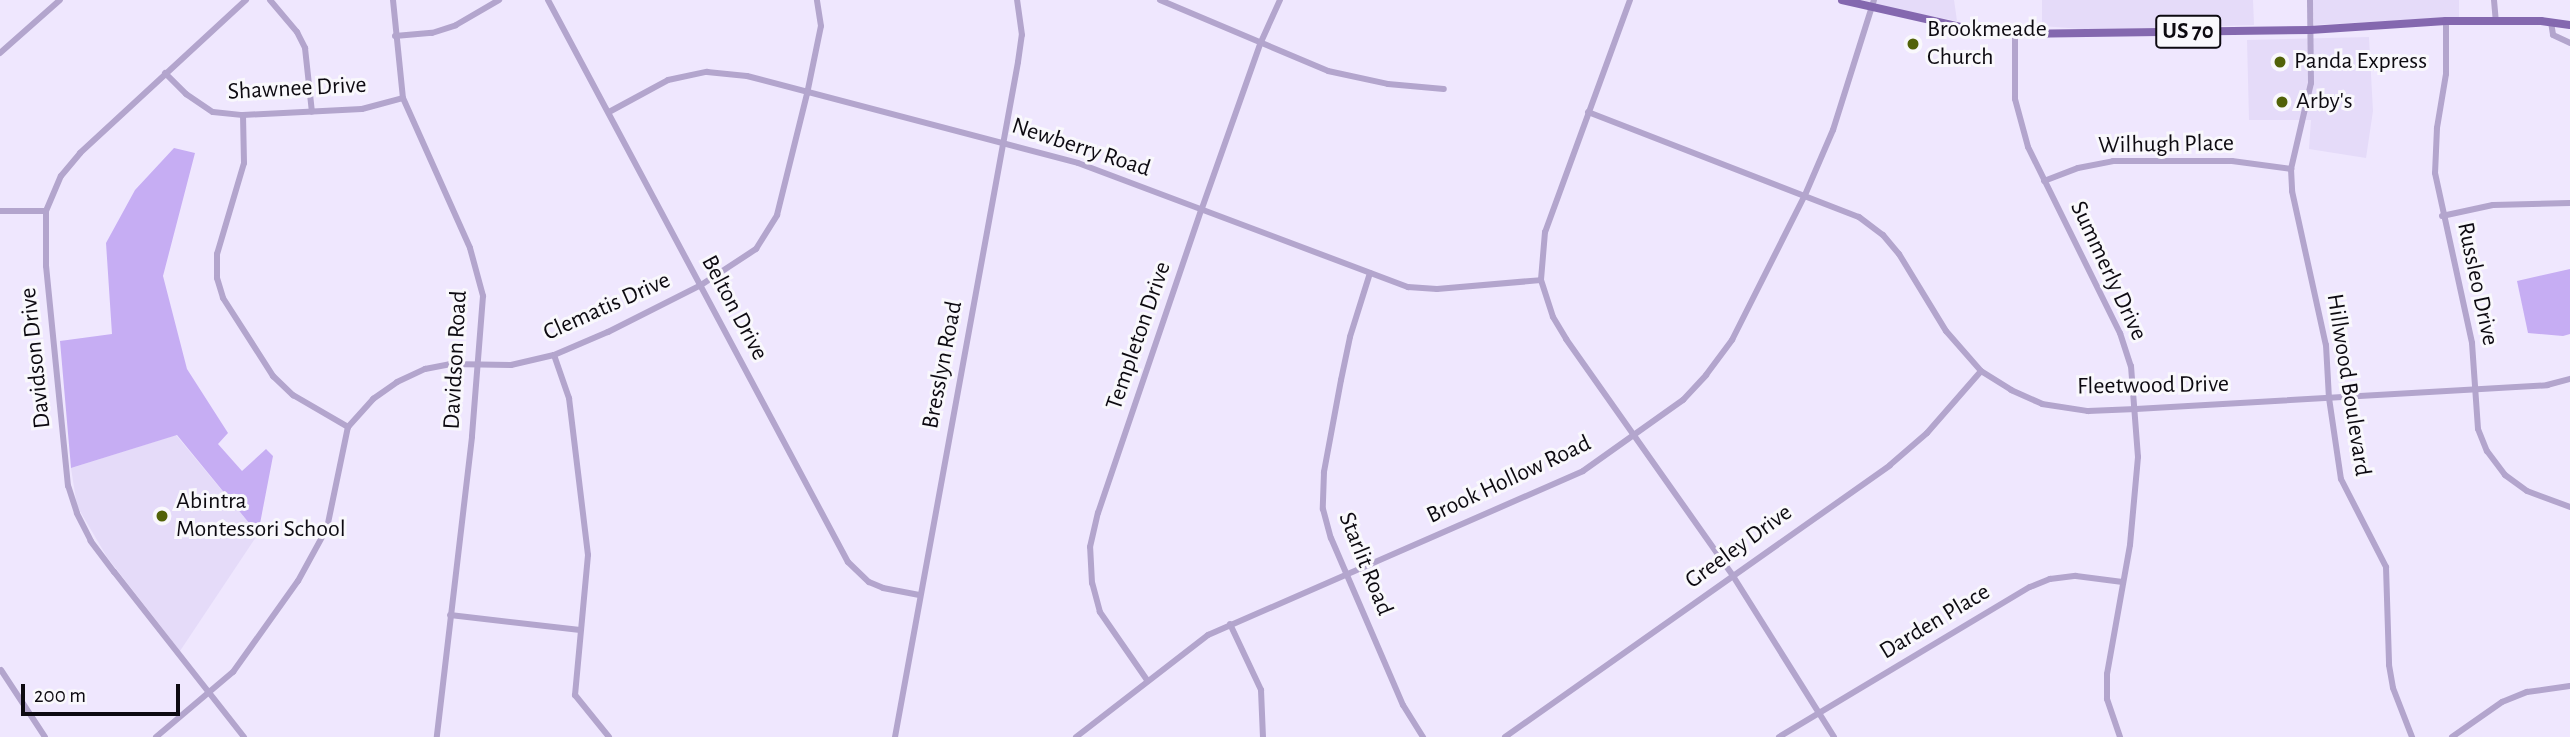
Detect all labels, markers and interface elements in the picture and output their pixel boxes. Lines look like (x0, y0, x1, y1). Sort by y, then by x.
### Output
road number: US 70 (2155, 12, 2221, 52)
place label: Brookmeade Church (1927, 16, 2047, 72)
marker: Brookmeade Church (1905, 36, 1921, 52)
place label: Panda Express (2294, 48, 2427, 76)
marker: Panda Express (2272, 54, 2288, 70)
street label: Shawnee Drive (227, 71, 367, 107)
place label: Arby's (2296, 88, 2353, 116)
marker: Arby's (2274, 94, 2290, 110)
street label: Newberry Road (1008, 112, 1154, 184)
street label: Wilhugh Place (2098, 129, 2234, 161)
street label: Summerly Drive (2063, 197, 2153, 345)
street label: Russleo Drive (2450, 220, 2504, 348)
street label: Belton Drive (694, 251, 774, 365)
street label: Templeton Drive (1100, 258, 1178, 414)
street label: Clematis Drive (539, 266, 675, 348)
street label: Davidson Drive (14, 286, 58, 430)
street label: Davidson Road (438, 290, 474, 430)
street label: Hillwood Boulevard (2319, 292, 2377, 478)
street label: Bresslyn Road (917, 299, 969, 431)
street label: Fleetwood Drive (2077, 370, 2229, 402)
street label: Brook Hollow Road (1422, 429, 1596, 531)
place label: Abintra Montessori School (176, 488, 346, 544)
street label: Greeley Drive (1680, 499, 1798, 595)
marker: Abintra Montessori School (154, 508, 170, 524)
street label: Starlit Road (1331, 508, 1399, 620)
street label: Darden Place (1875, 578, 1995, 666)
scale bar (24, 670, 184, 714)
text: 200 m (34, 685, 86, 706)

